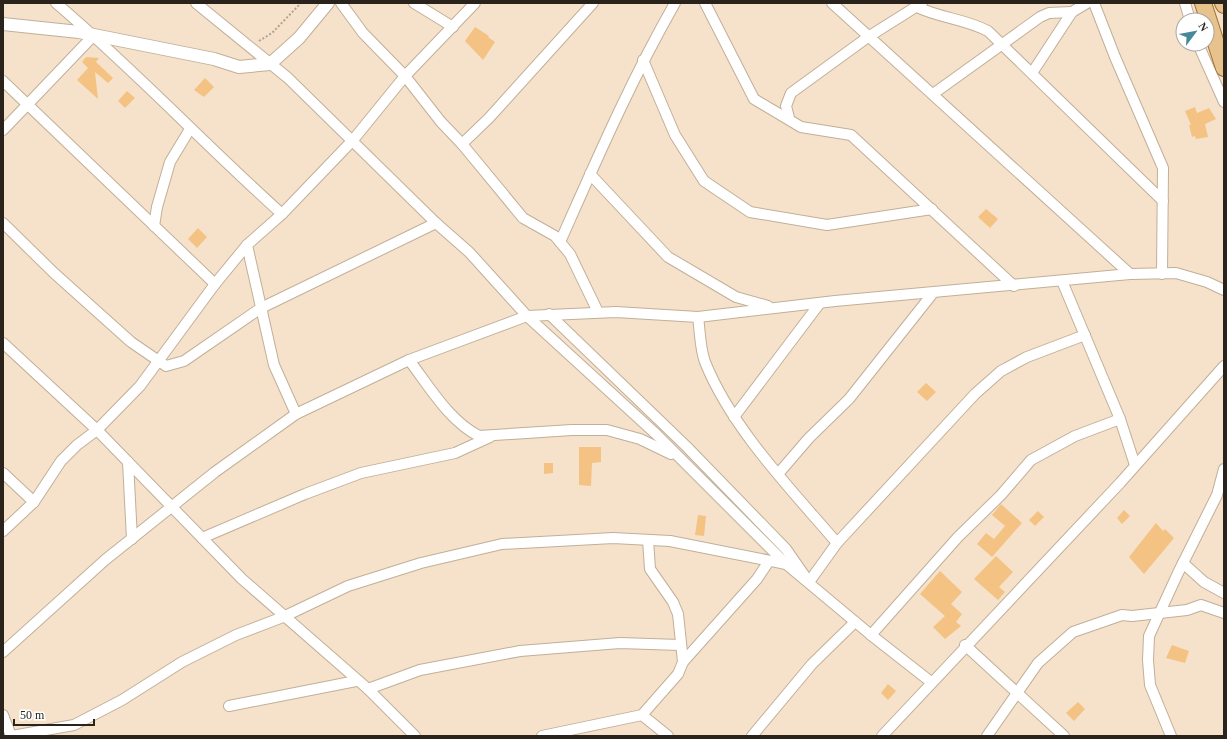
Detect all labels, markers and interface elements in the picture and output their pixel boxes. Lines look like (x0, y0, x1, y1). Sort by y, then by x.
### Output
north arrow (1175, 12, 1215, 52)
text: N (1196, 20, 1211, 33)
scale bar (14, 701, 94, 727)
text: 50 m (20, 708, 45, 722)

